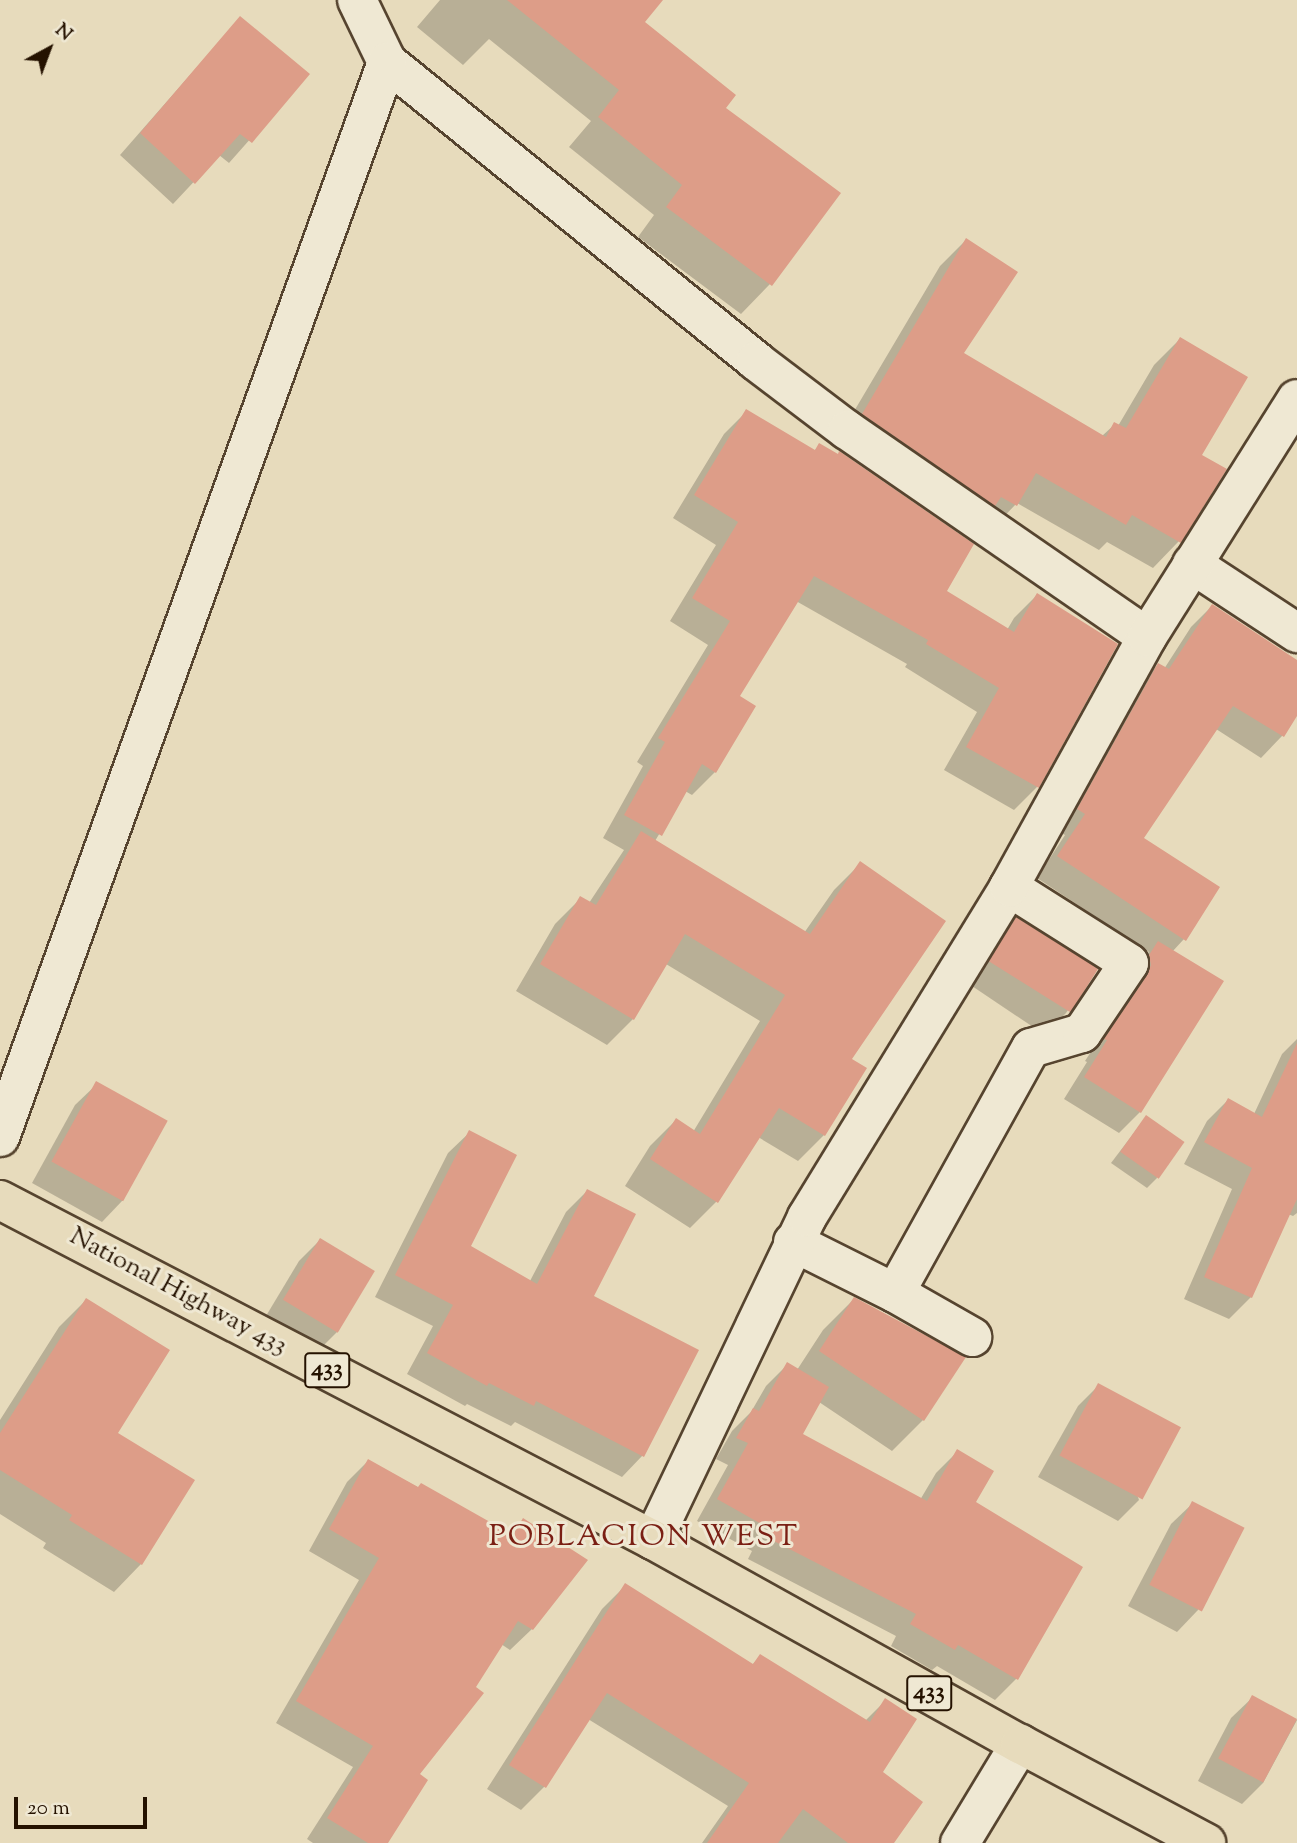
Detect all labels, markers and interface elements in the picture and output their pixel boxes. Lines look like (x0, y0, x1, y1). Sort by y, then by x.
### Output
north arrow (14, 14, 84, 84)
text: N (49, 18, 78, 48)
street label: National Highway 433 (64, 1221, 292, 1363)
road number: 433 (304, 1350, 350, 1390)
district label: POBLACION WEST (491, 1520, 797, 1556)
road number: 433 (906, 1672, 952, 1714)
scale bar (18, 1784, 150, 1828)
text: 20 m (27, 1794, 70, 1824)

